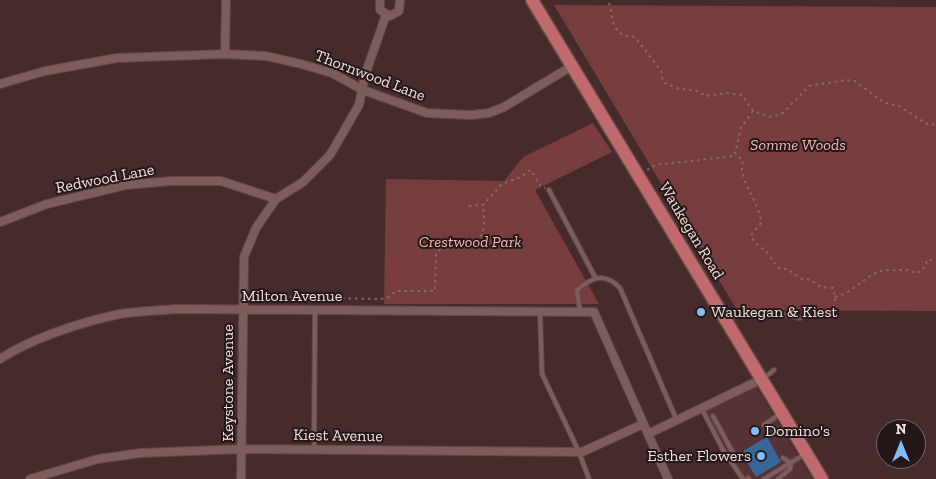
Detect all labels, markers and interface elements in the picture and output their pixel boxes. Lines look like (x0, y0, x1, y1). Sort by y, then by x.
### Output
street label: Thornwood Lane (312, 46, 428, 106)
park label: Somme Woods (750, 135, 846, 155)
street label: Redwood Lane (54, 160, 156, 198)
street label: Waukegan Road (654, 179, 728, 283)
park label: Crestwood Park (419, 232, 521, 252)
street label: Milton Avenue (242, 286, 342, 306)
place label: Waukegan & Kiest (711, 302, 837, 322)
marker: Waukegan & Kiest (695, 306, 707, 318)
street label: Keystone Avenue (218, 324, 238, 442)
north arrow (876, 419, 926, 469)
place label: Domino's (765, 421, 830, 441)
text: N (896, 421, 906, 438)
marker: Domino's (749, 425, 761, 437)
street label: Kiest Avenue (293, 426, 383, 446)
place label: Esther Flowers (647, 446, 751, 466)
marker: Esther Flowers (755, 450, 767, 462)

